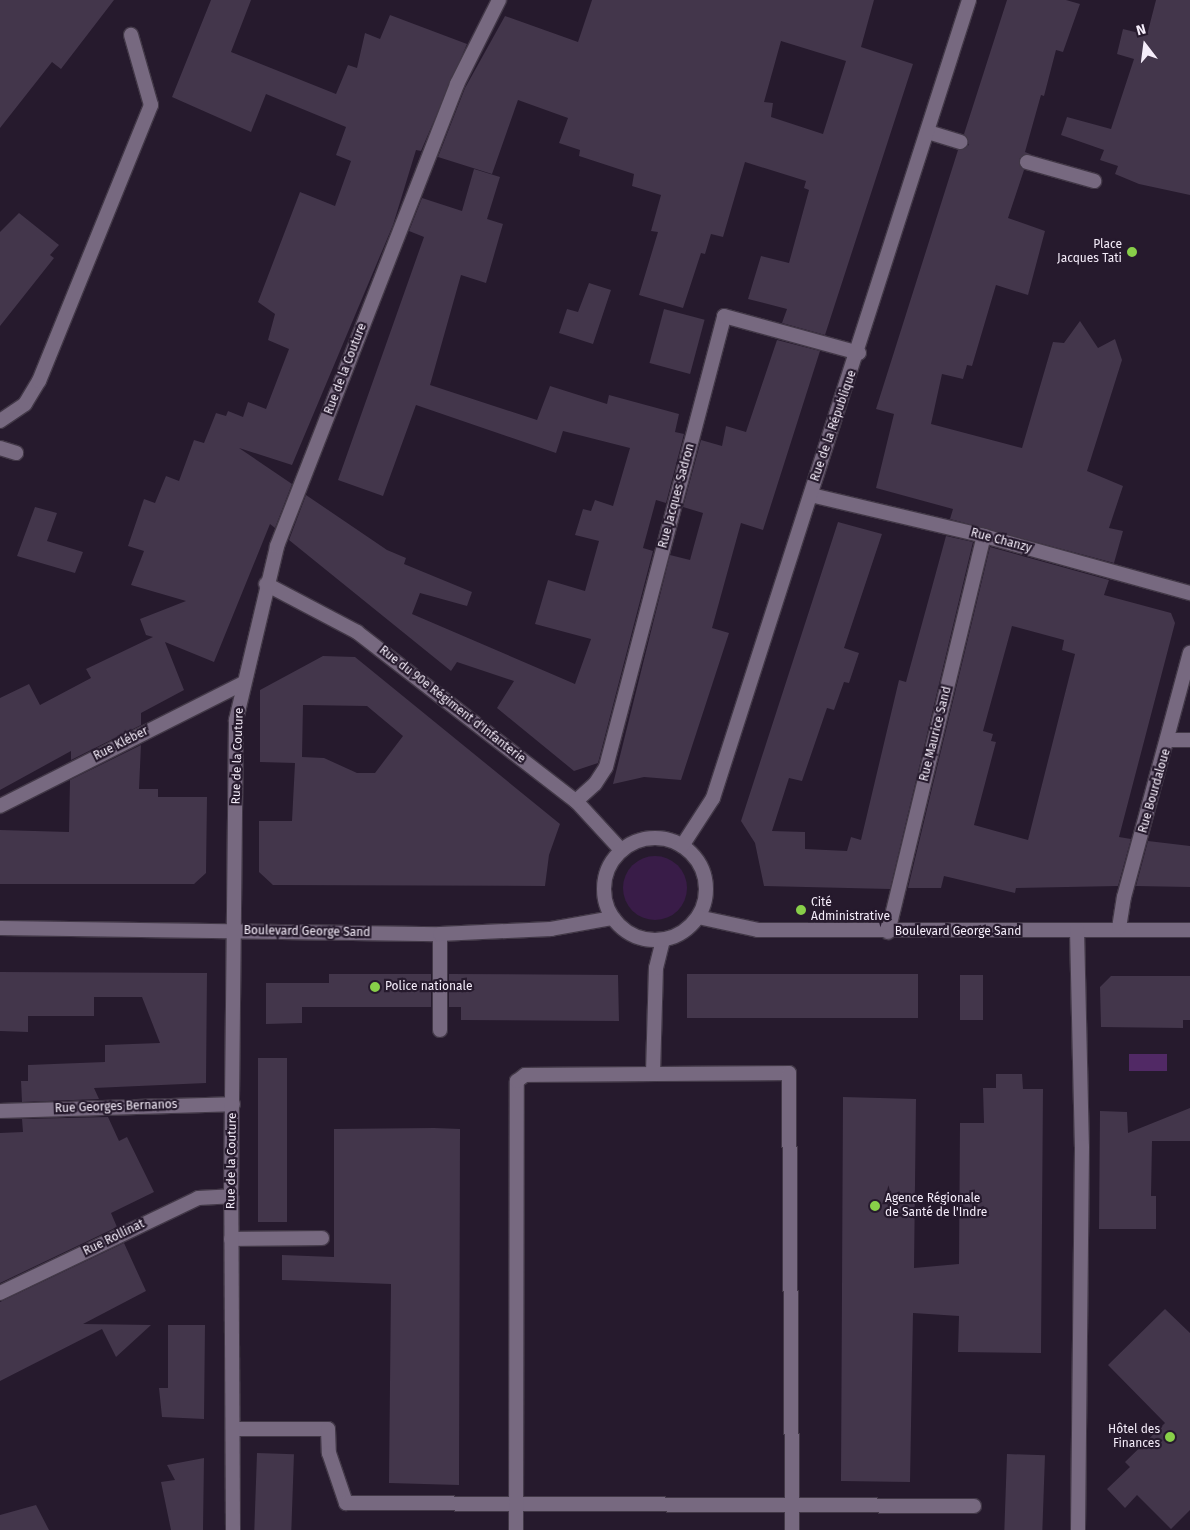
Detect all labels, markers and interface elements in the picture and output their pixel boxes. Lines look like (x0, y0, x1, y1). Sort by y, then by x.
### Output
north arrow (1120, 20, 1170, 70)
text: N (1134, 21, 1148, 39)
place label: Place Jacques Tati (1057, 238, 1122, 266)
marker: Place Jacques Tati (1126, 246, 1138, 258)
street label: Rue de la Couture (322, 321, 370, 417)
street label: Rue de la République (808, 369, 860, 483)
street label: Rue Jacques Sadron (656, 442, 698, 550)
street label: Rue Chanzy (969, 526, 1033, 556)
street label: Rue du 90e Régiment d'Infanterie (376, 643, 528, 767)
street label: Rue Maurice Sand (917, 685, 955, 783)
street label: Rue de la Couture (229, 707, 247, 805)
street label: Rue Kléber (91, 724, 151, 764)
street label: Rue Bourdaloue (1136, 747, 1174, 835)
place label: Cité Administrative (811, 896, 890, 924)
marker: Cité Administrative (795, 904, 807, 916)
street label: Boulevard George Sand (244, 924, 370, 940)
street label: Boulevard George Sand (895, 925, 1021, 939)
place label: Police nationale (385, 980, 472, 994)
marker: Police nationale (369, 981, 381, 993)
street label: Rue Georges Bernanos (54, 1098, 178, 1116)
street label: Rue de la Couture (224, 1113, 240, 1209)
place label: Agence Régionale de Santé de l'Indre (885, 1192, 987, 1220)
marker: Agence Régionale de Santé de l'Indre (869, 1200, 881, 1212)
street label: Rue Rollinat (81, 1217, 147, 1259)
place label: Hôtel des Finances (1108, 1423, 1160, 1451)
marker: Hôtel des Finances (1164, 1431, 1176, 1443)

